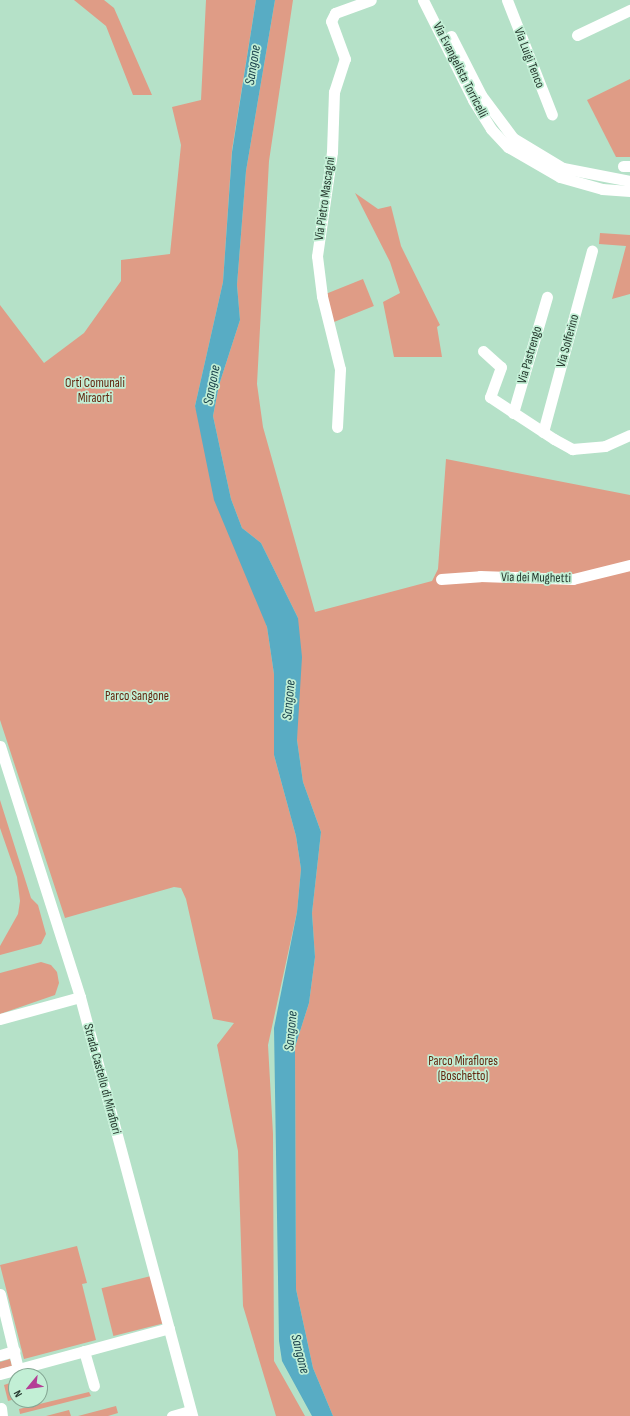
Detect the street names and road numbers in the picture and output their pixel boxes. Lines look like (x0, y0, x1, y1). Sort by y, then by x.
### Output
street label: Via Evangelista Torricelli (429, 20, 491, 120)
street label: Via Luigi Tenco (510, 26, 548, 90)
street label: Via Pietro Mascagni (311, 156, 339, 242)
street label: Via Solferino (553, 313, 583, 369)
street label: Via Pastrengo (514, 324, 546, 386)
street label: Via dei Mughetti (501, 570, 571, 586)
street label: Strada Castello di Mirafiori (80, 1022, 124, 1136)

